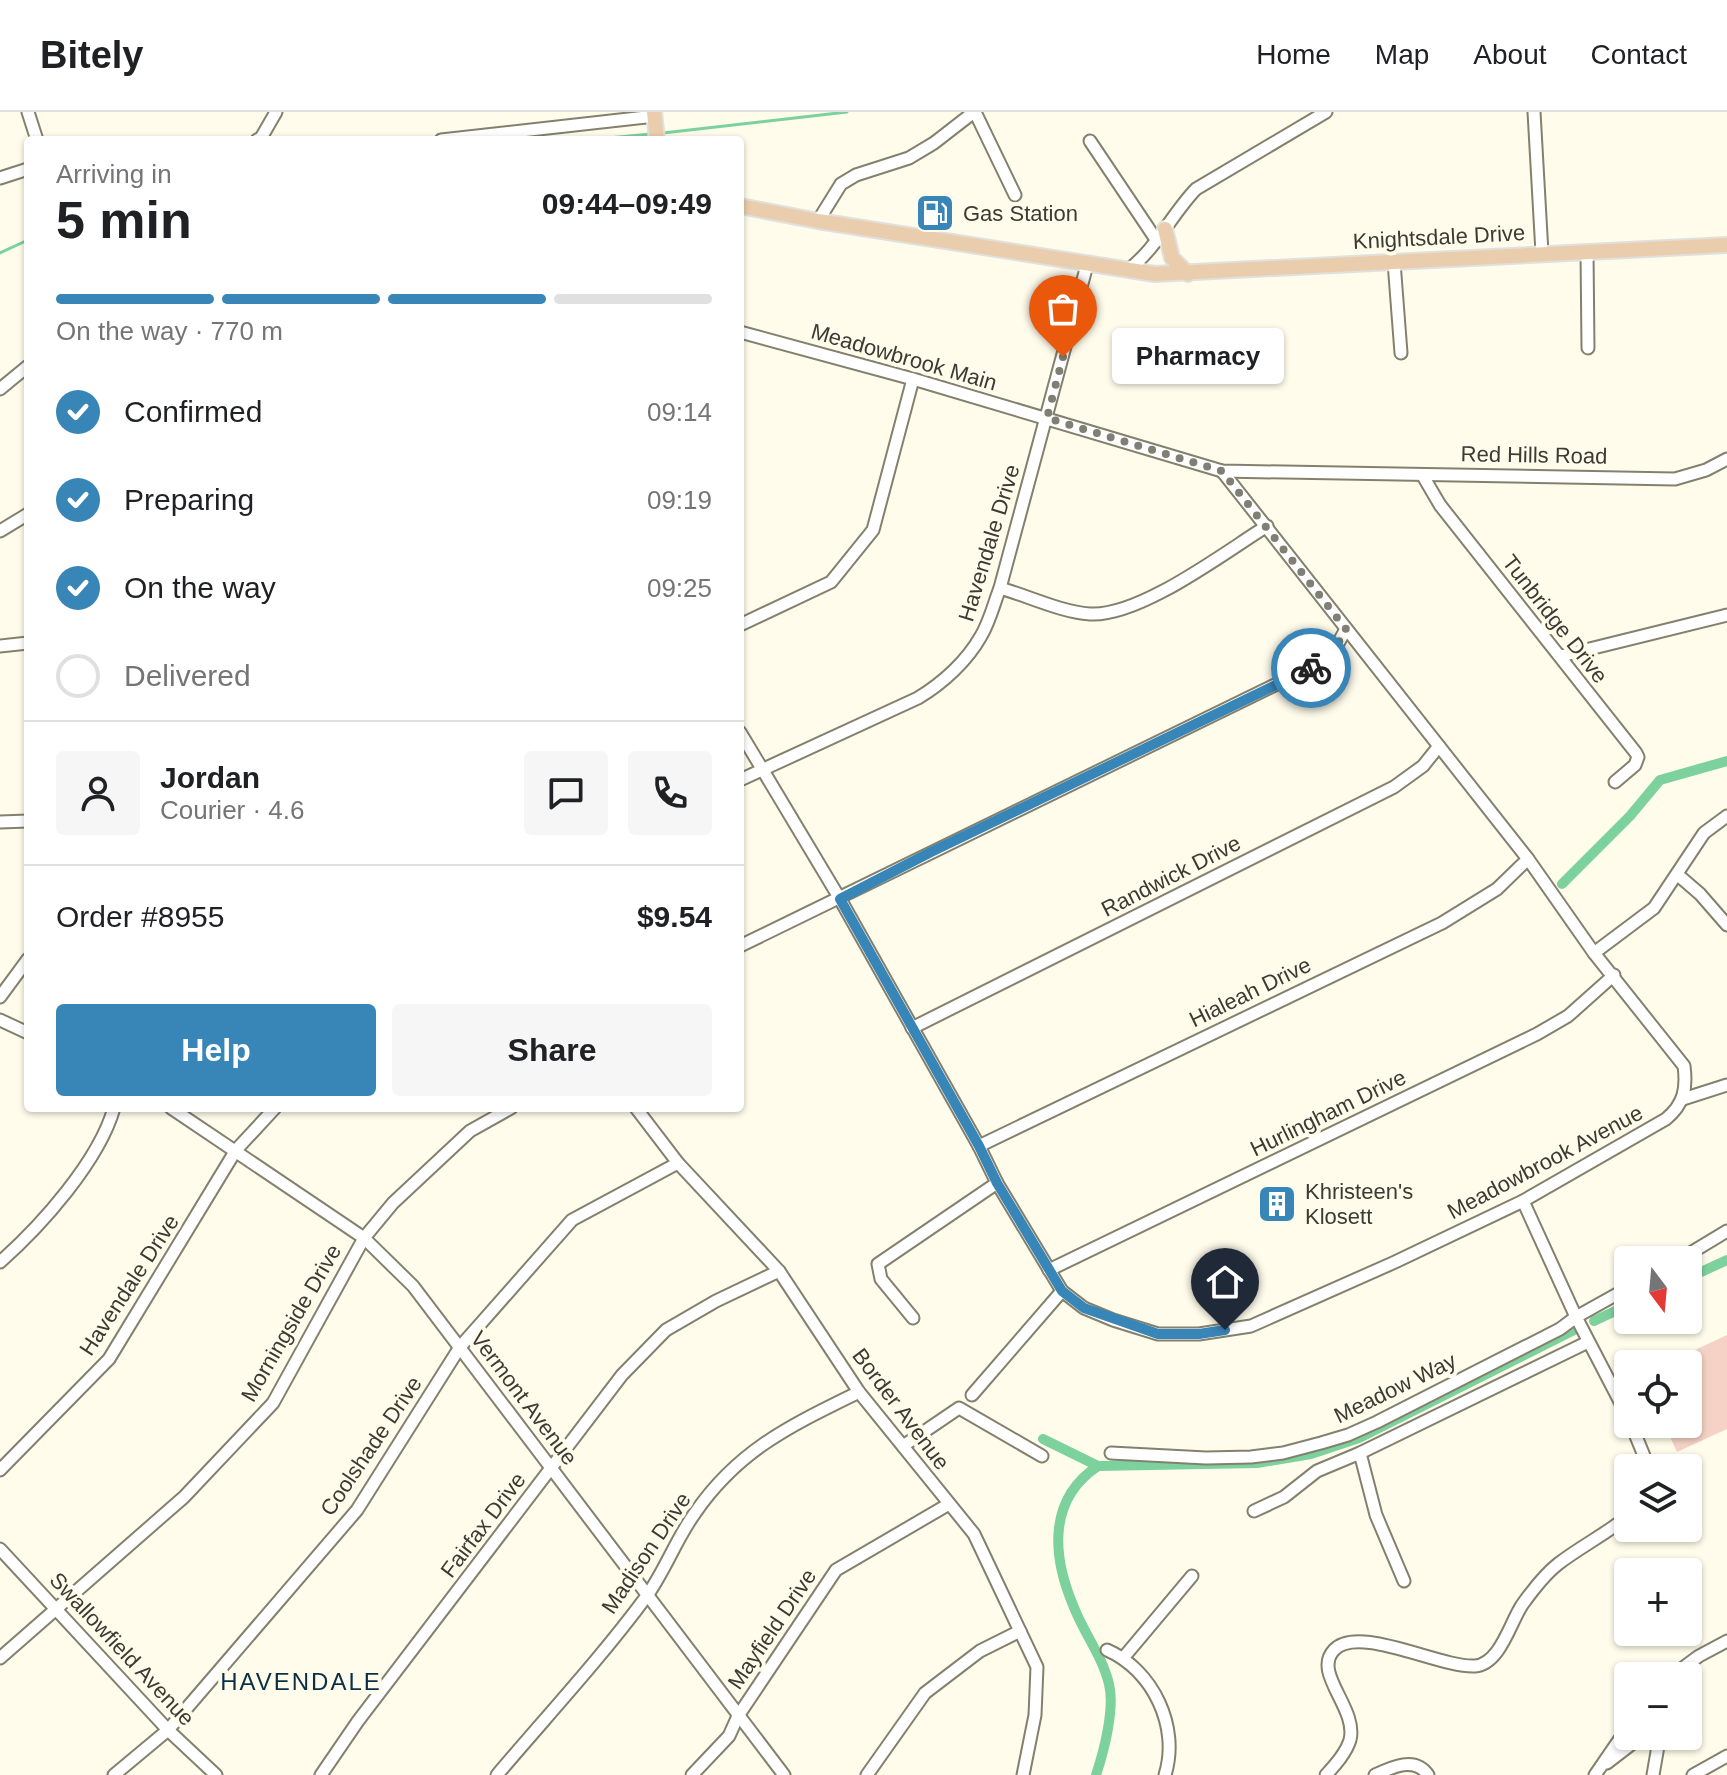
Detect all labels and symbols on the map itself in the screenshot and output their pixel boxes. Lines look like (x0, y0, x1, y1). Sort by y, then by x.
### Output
fuel station icon: Gas Station (914, 192, 956, 234)
place label: Gas Station (963, 201, 1078, 226)
street label: Knightsdale Drive (1352, 220, 1526, 254)
pin (1029, 275, 1097, 357)
street label: Meadowbrook Main (808, 319, 1000, 395)
callout: Pharmacy (1111, 329, 1283, 385)
street label: Red Hills Road (1460, 441, 1608, 469)
street label: Havendale Drive (953, 462, 1025, 624)
street label: Tunbridge Drive (1497, 550, 1613, 688)
courier (1271, 628, 1351, 708)
street label: Randwick Drive (1097, 830, 1245, 922)
street label: Hialeah Drive (1185, 952, 1315, 1032)
street label: Hurlingham Drive (1246, 1065, 1410, 1161)
street label: Meadowbrook Avenue (1443, 1100, 1647, 1224)
place label: Khristeen's Klosett (1305, 1179, 1413, 1229)
building icon: Khristeen's Klosett (1256, 1183, 1298, 1225)
street label: Havendale Drive (74, 1210, 184, 1360)
street label: Morningside Drive (236, 1240, 346, 1406)
north arrow (1614, 1246, 1702, 1334)
pin (1191, 1248, 1259, 1330)
street label: Vermont Avenue (466, 1326, 582, 1470)
street label: Border Avenue (847, 1344, 955, 1474)
street label: Meadow Way (1330, 1348, 1460, 1428)
street label: Coolshade Drive (315, 1372, 427, 1520)
street label: Fairfax Drive (435, 1468, 531, 1582)
street label: Madison Drive (596, 1488, 696, 1618)
street label: Mayfield Drive (723, 1564, 821, 1694)
street label: Swallowfield Avenue (45, 1567, 199, 1731)
district label: HAVENDALE (220, 1668, 382, 1695)

